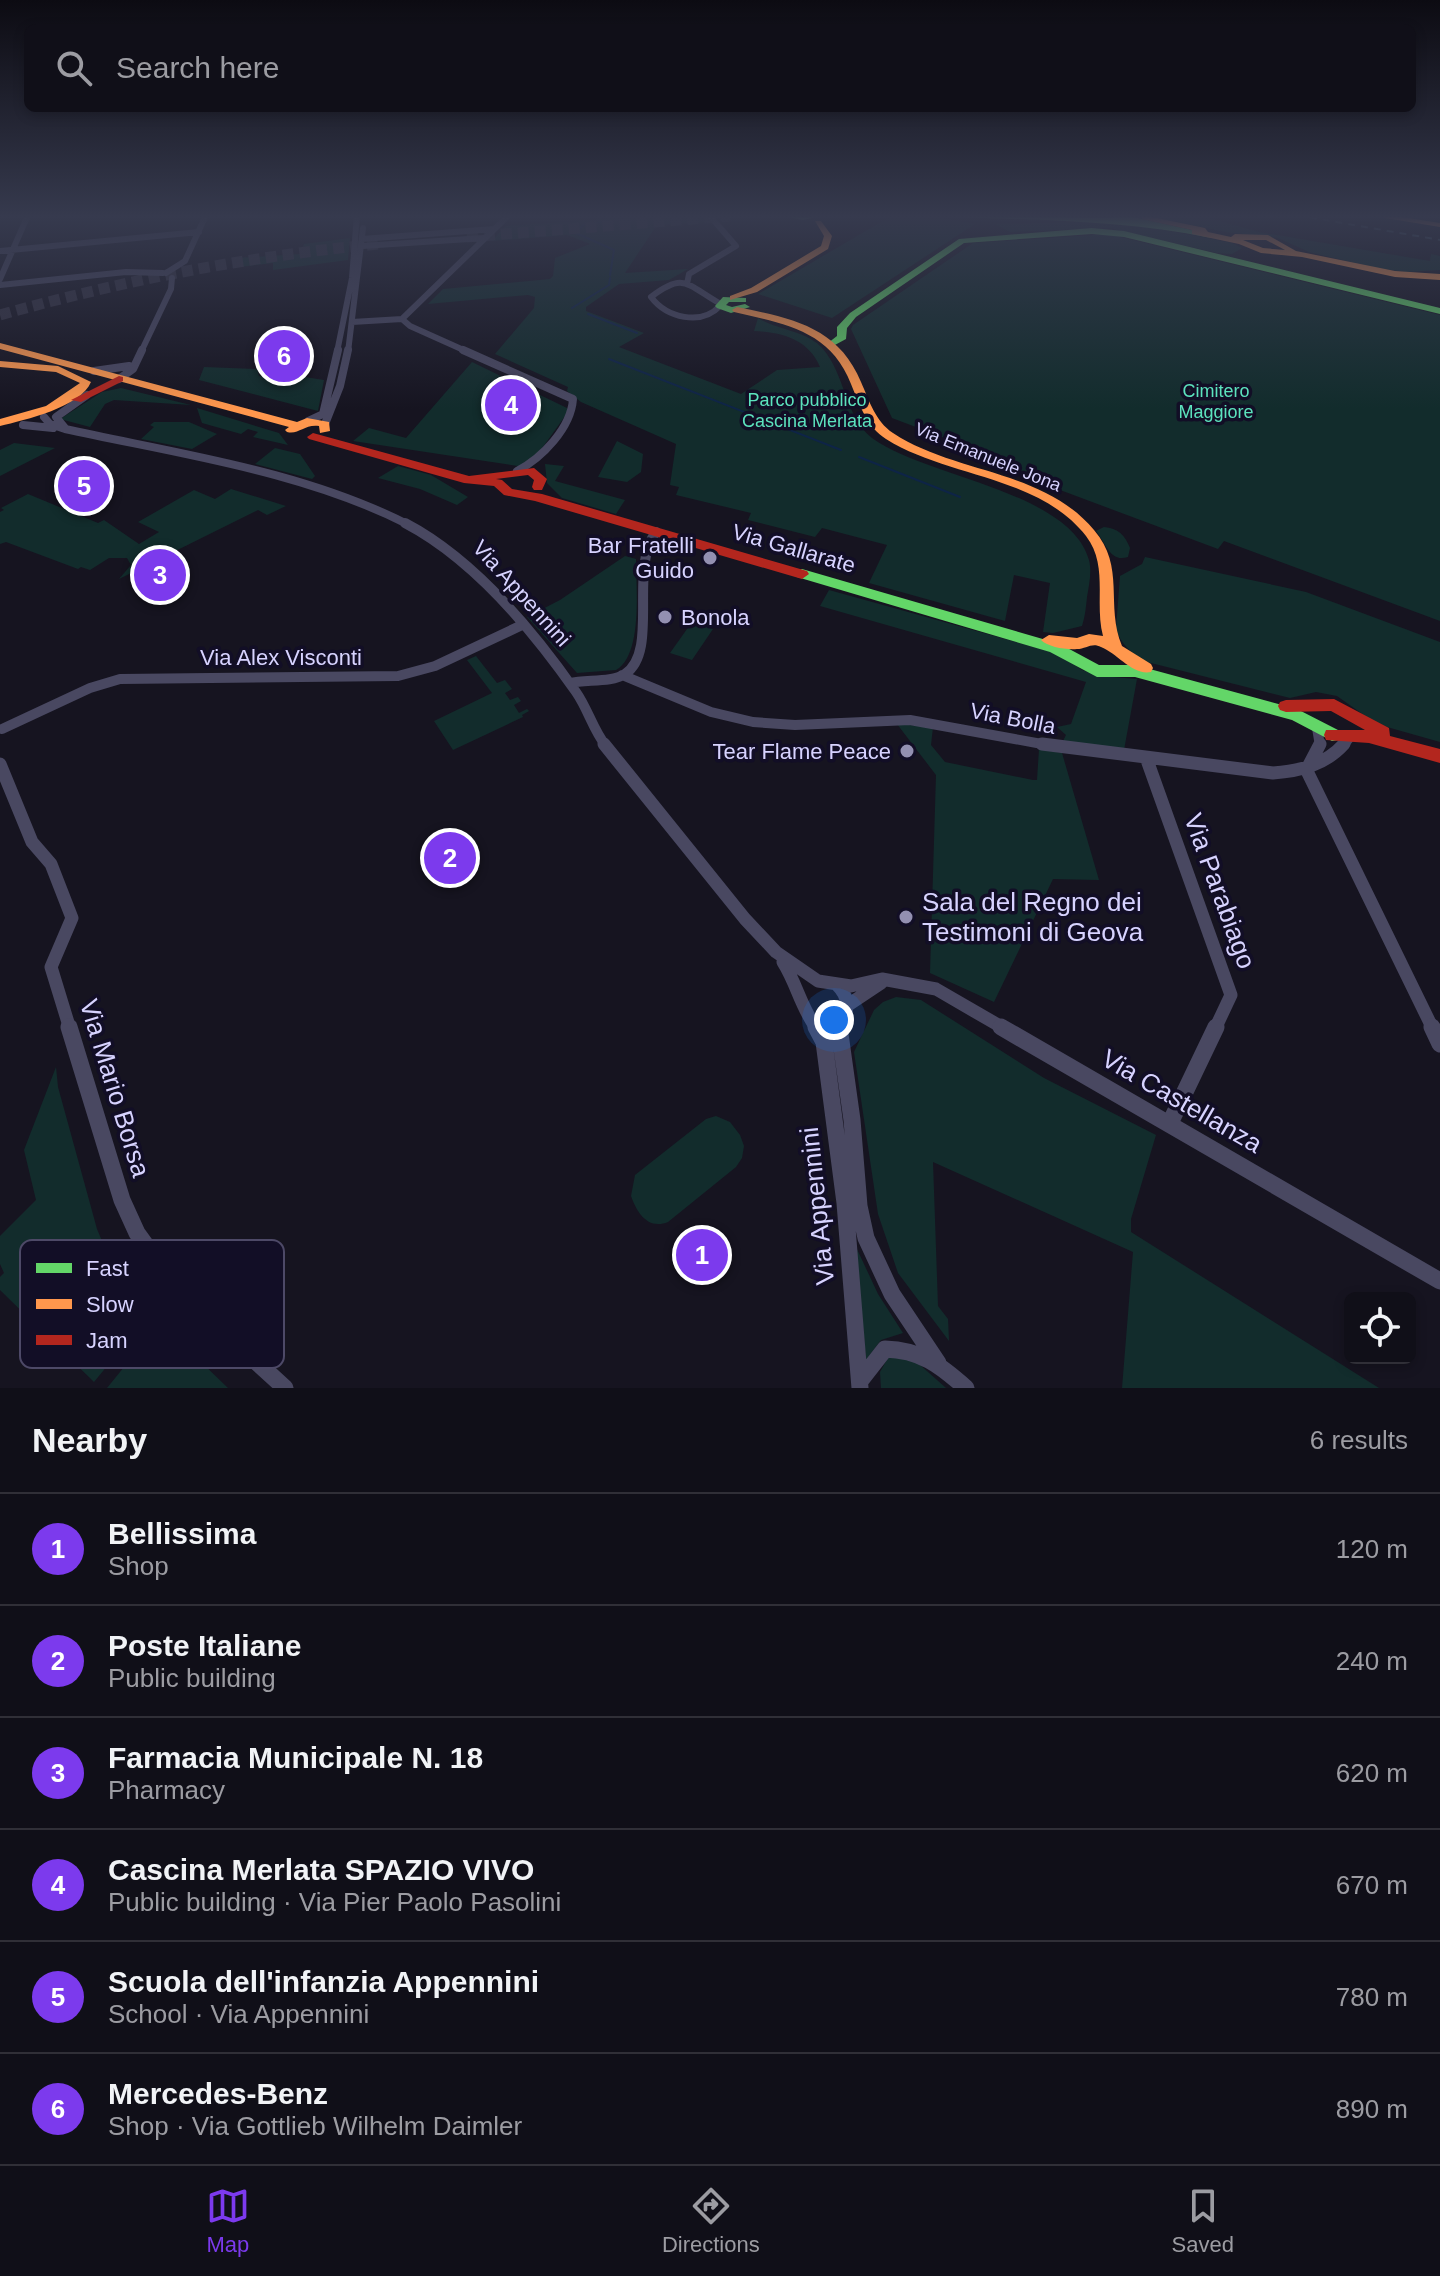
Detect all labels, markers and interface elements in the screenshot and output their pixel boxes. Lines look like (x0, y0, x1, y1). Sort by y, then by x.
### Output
search box (24, 24, 1416, 112)
icon: search (52, 46, 96, 90)
text: Search here (116, 51, 279, 84)
pin: 6 (258, 326, 310, 386)
pin: 4 (485, 375, 537, 435)
park label: Cimitero Maggiore (1178, 381, 1254, 422)
park label: Parco pubblico Cascina Merlata (742, 390, 873, 431)
street label: Via Emanuele Jona (912, 419, 1065, 496)
pin: 5 (58, 456, 110, 516)
street label: Via Gallarate (729, 519, 858, 578)
place label: Bar Fratelli Guido (588, 533, 694, 583)
street label: Via Appennini (467, 535, 576, 652)
pin: 3 (134, 545, 186, 605)
marker: Bar Fratelli Guido (701, 549, 719, 567)
place label: Bonola (681, 605, 750, 630)
marker: Bonola (656, 608, 674, 626)
street label: Via Alex Visconti (200, 645, 362, 670)
street label: Via Bolla (968, 698, 1058, 739)
place label: Tear Flame Peace (712, 739, 891, 764)
marker: Tear Flame Peace (898, 742, 916, 760)
street label: Via Parabiago (1178, 809, 1262, 973)
pin: 2 (424, 828, 476, 888)
place label: Sala del Regno dei Testimoni di Geova (922, 887, 1144, 947)
marker: Sala del Regno dei Testimoni di Geova (897, 908, 915, 926)
street label: Via Mario Borsa (74, 995, 156, 1181)
your location (814, 1000, 854, 1040)
street label: Via Castellanza (1096, 1043, 1268, 1159)
street label: Via Appennini (794, 1126, 840, 1286)
pin: 1 (676, 1225, 728, 1285)
legend (20, 1240, 284, 1368)
text: Fast (86, 1256, 129, 1281)
text: Slow (86, 1292, 134, 1317)
map controls (1344, 1292, 1416, 1364)
button: locate (1344, 1292, 1416, 1364)
text: Jam (86, 1328, 128, 1353)
text: Nearby (32, 1421, 147, 1459)
text: 6 results (1310, 1425, 1408, 1455)
text: Bellissima (108, 1517, 256, 1550)
text: 1 (51, 1534, 65, 1564)
text: 120 m (1336, 1534, 1408, 1564)
text: Shop (108, 1551, 169, 1581)
text: Poste Italiane (108, 1629, 301, 1662)
text: 2 (51, 1646, 65, 1676)
text: 240 m (1336, 1646, 1408, 1676)
text: Public building (108, 1663, 276, 1693)
text: Farmacia Municipale N. 18 (108, 1741, 483, 1774)
text: 3 (51, 1758, 65, 1788)
text: 620 m (1336, 1758, 1408, 1788)
text: Pharmacy (108, 1775, 225, 1805)
text: Cascina Merlata SPAZIO VIVO (108, 1853, 534, 1886)
text: 4 (51, 1870, 65, 1900)
text: 670 m (1336, 1870, 1408, 1900)
text: Public building · Via Pier Paolo Pasolini (108, 1887, 561, 1917)
text: Scuola dell'infanzia Appennini (108, 1965, 539, 1998)
text: 5 (51, 1982, 65, 2012)
text: 780 m (1336, 1982, 1408, 2012)
text: School · Via Appennini (108, 1999, 369, 2029)
text: Mercedes-Benz (108, 2077, 328, 2110)
text: 6 (51, 2094, 65, 2124)
text: 890 m (1336, 2094, 1408, 2124)
text: Shop · Via Gottlieb Wilhelm Daimler (108, 2111, 522, 2141)
tab: Map (206, 2184, 250, 2258)
tab: Directions (662, 2184, 760, 2258)
tab: Saved (1172, 2184, 1234, 2258)

